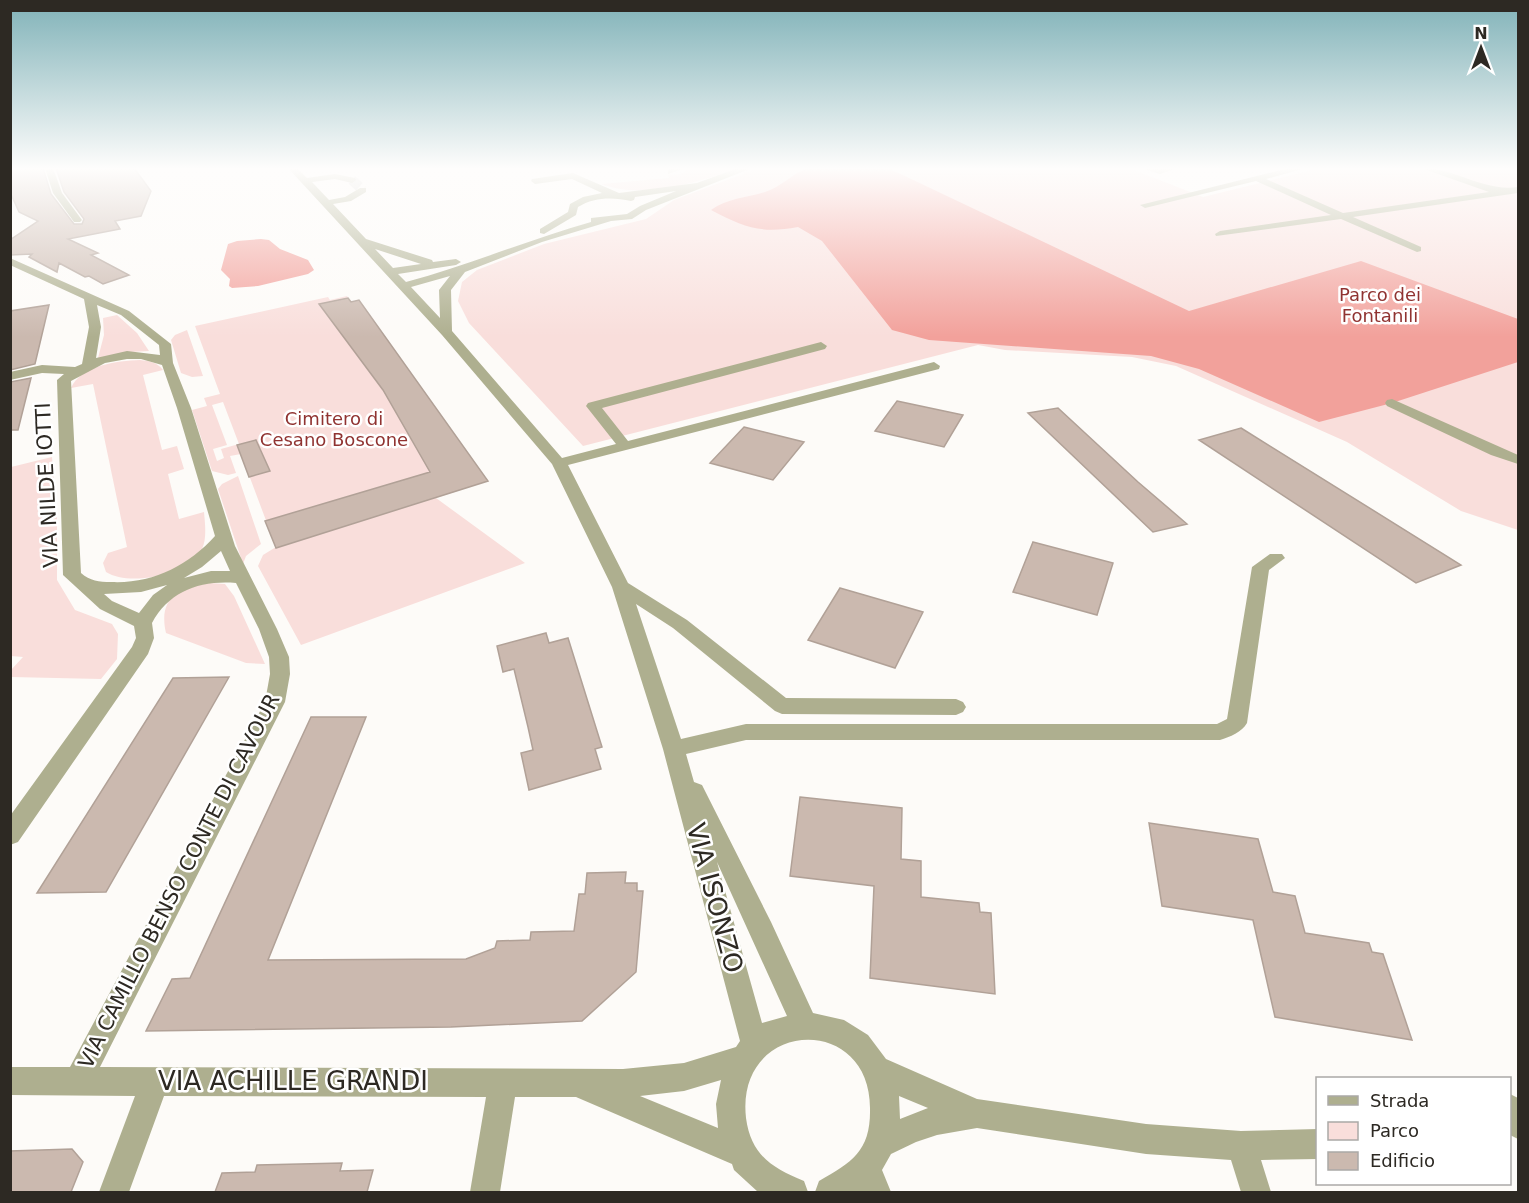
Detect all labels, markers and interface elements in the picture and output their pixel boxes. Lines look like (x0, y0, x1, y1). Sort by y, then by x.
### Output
north arrow (1451, 18, 1511, 78)
text: N (1474, 24, 1488, 43)
park label: Parco dei Fontanili (1339, 284, 1421, 326)
street label: VIA NILDE IOTTI (31, 402, 63, 568)
park label: Cimitero di Cesano Boscone (260, 408, 408, 450)
street label: VIA CAMILLO BENSO CONTE DI CAVOUR (74, 690, 284, 1072)
street label: VIA ISONZO (681, 820, 749, 976)
street label: VIA ACHILLE GRANDI (158, 1066, 428, 1096)
legend (1316, 1077, 1511, 1185)
text: Strada (1370, 1090, 1429, 1111)
text: Parco (1370, 1120, 1419, 1141)
text: Edificio (1370, 1150, 1435, 1171)

